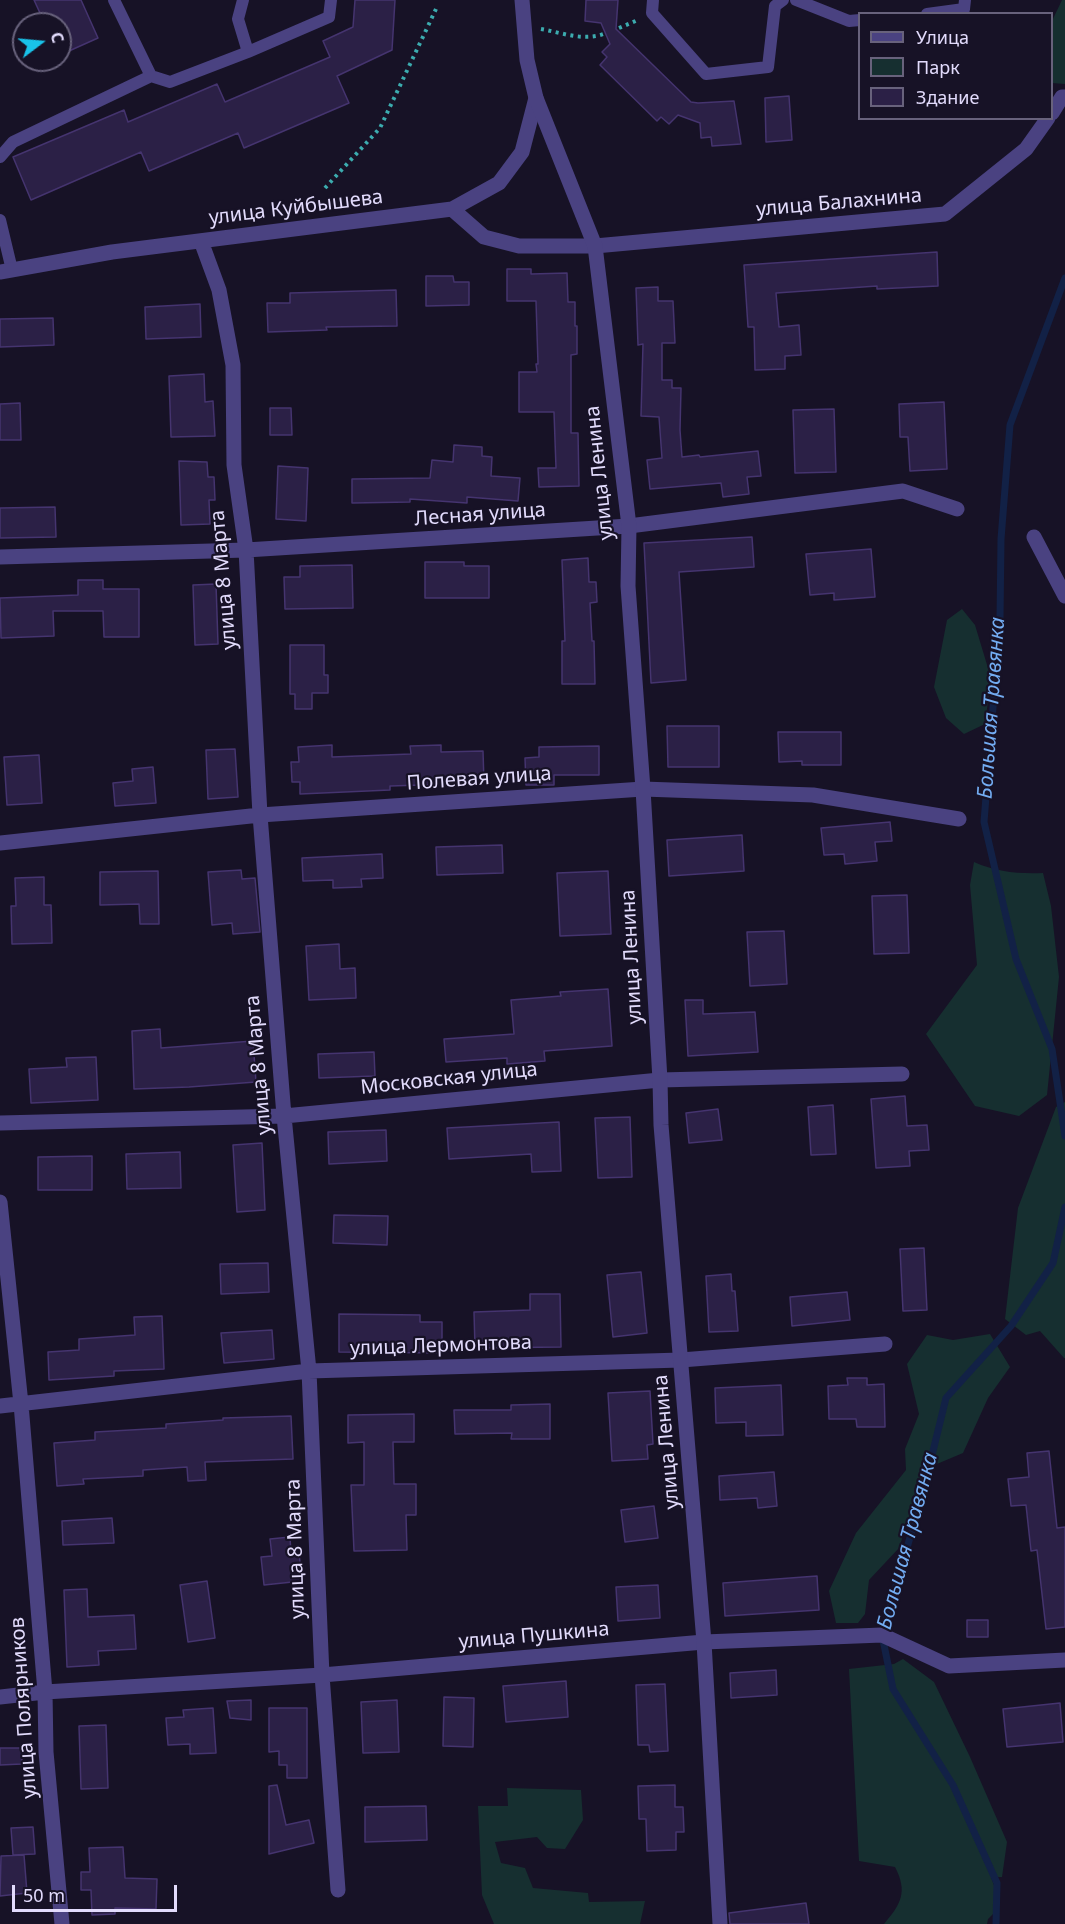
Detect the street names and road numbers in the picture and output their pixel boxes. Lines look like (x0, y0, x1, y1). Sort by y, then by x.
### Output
street label: улица Балахнина (755, 184, 923, 222)
street label: улица Куйбышева (208, 185, 384, 231)
street label: улица Ленина (581, 405, 619, 541)
street label: Лесная улица (413, 498, 547, 532)
street label: улица 8 Марта (206, 509, 242, 651)
street label: Полевая улица (406, 762, 552, 796)
street label: улица Ленина (616, 889, 648, 1025)
street label: улица 8 Марта (241, 994, 277, 1136)
street label: Московская улица (359, 1058, 539, 1100)
street label: улица Лермонтова (350, 1331, 532, 1361)
street label: улица Ленина (649, 1374, 685, 1510)
street label: улица 8 Марта (282, 1479, 310, 1619)
street label: улица Полярников (6, 1616, 42, 1800)
street label: улица Пушкина (458, 1617, 610, 1655)

